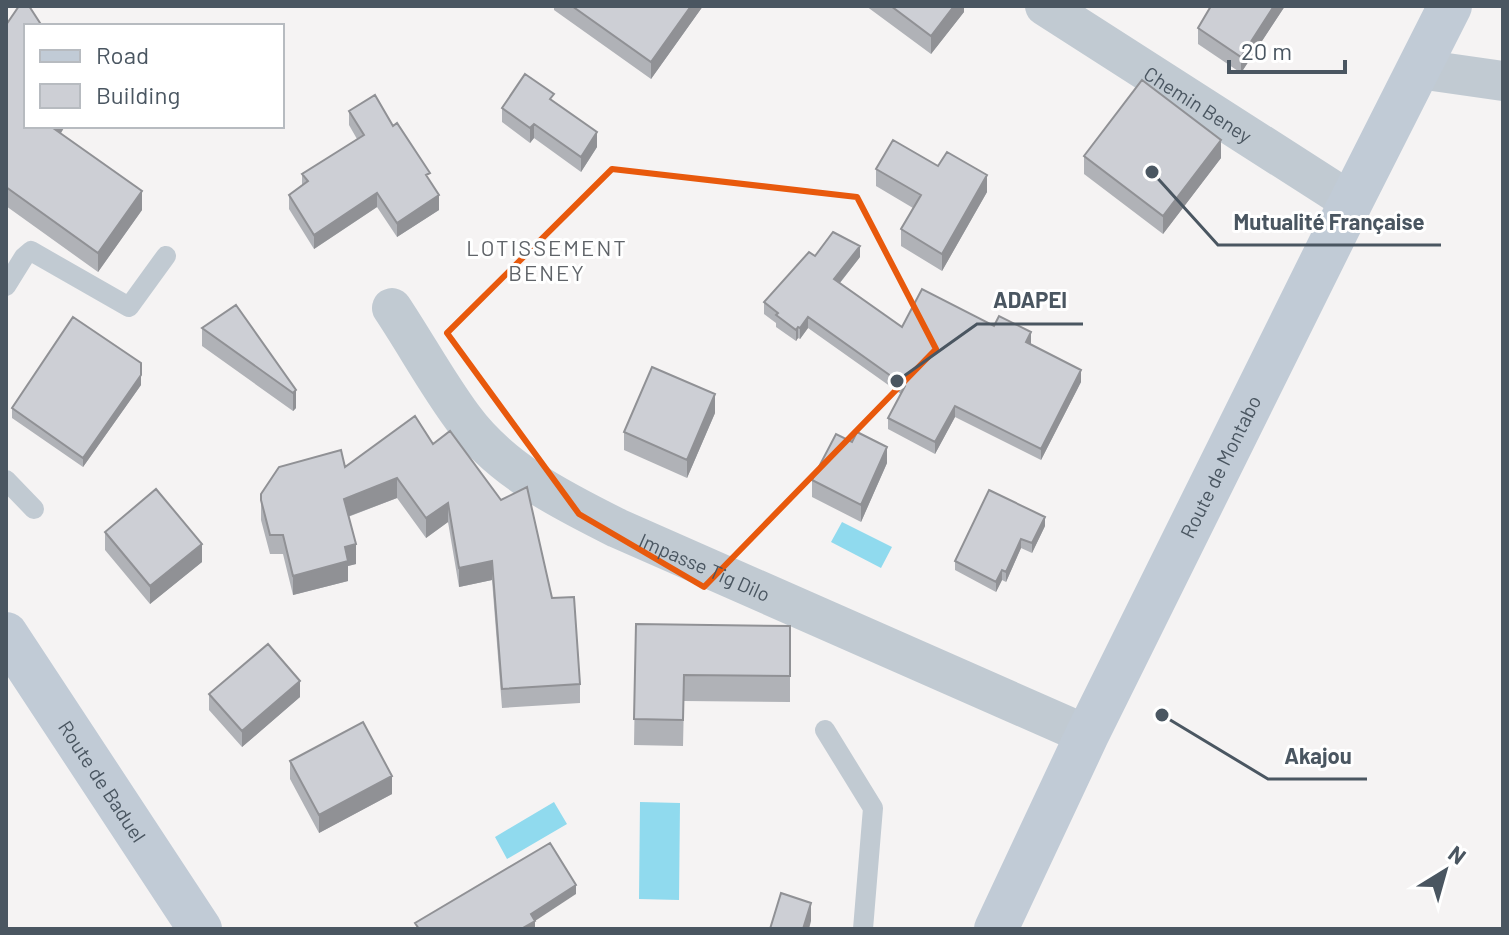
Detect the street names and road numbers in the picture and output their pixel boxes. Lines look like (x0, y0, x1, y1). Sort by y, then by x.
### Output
street label: Chemin Beney (1140, 61, 1257, 148)
street label: Route de Montabo (1175, 391, 1265, 542)
street label: Impasse Tig Dilo (636, 527, 774, 606)
street label: Route de Baduel (54, 716, 151, 846)

